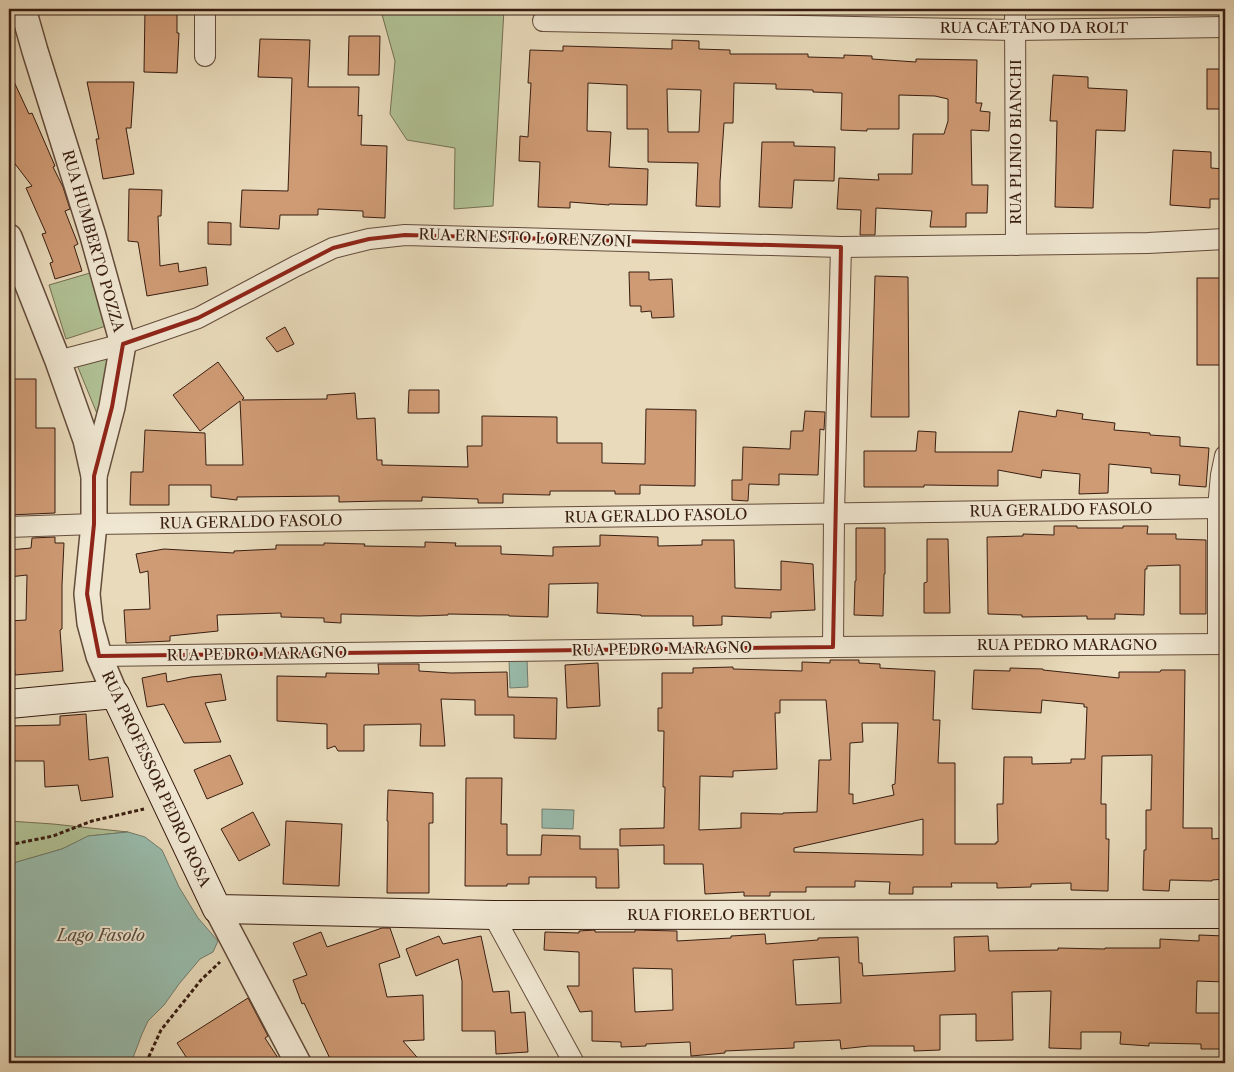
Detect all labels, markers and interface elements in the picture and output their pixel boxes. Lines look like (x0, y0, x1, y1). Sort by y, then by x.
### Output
street label: RUA CAETANO DA ROLT (940, 18, 1129, 37)
street label: RUA PLINIO BIANCHI (1006, 59, 1025, 225)
street label: RUA HUMBERTO POZZA (58, 148, 129, 335)
street label: RUA ERNESTO LORENZONI (418, 224, 632, 251)
street label: RUA GERALDO FASOLO (969, 498, 1153, 521)
street label: RUA GERALDO FASOLO (564, 504, 748, 527)
street label: RUA GERALDO FASOLO (159, 510, 343, 533)
street label: RUA PEDRO MARAGNO (977, 635, 1157, 654)
street label: RUA PEDRO MARAGNO (572, 637, 752, 660)
street label: RUA PEDRO MARAGNO (167, 642, 347, 665)
street label: RUA PROFESSOR PEDRO ROSA (98, 668, 215, 891)
street label: RUA FIORELO BERTUOL (627, 905, 815, 924)
water label: Lago Fasolo (55, 925, 145, 945)

